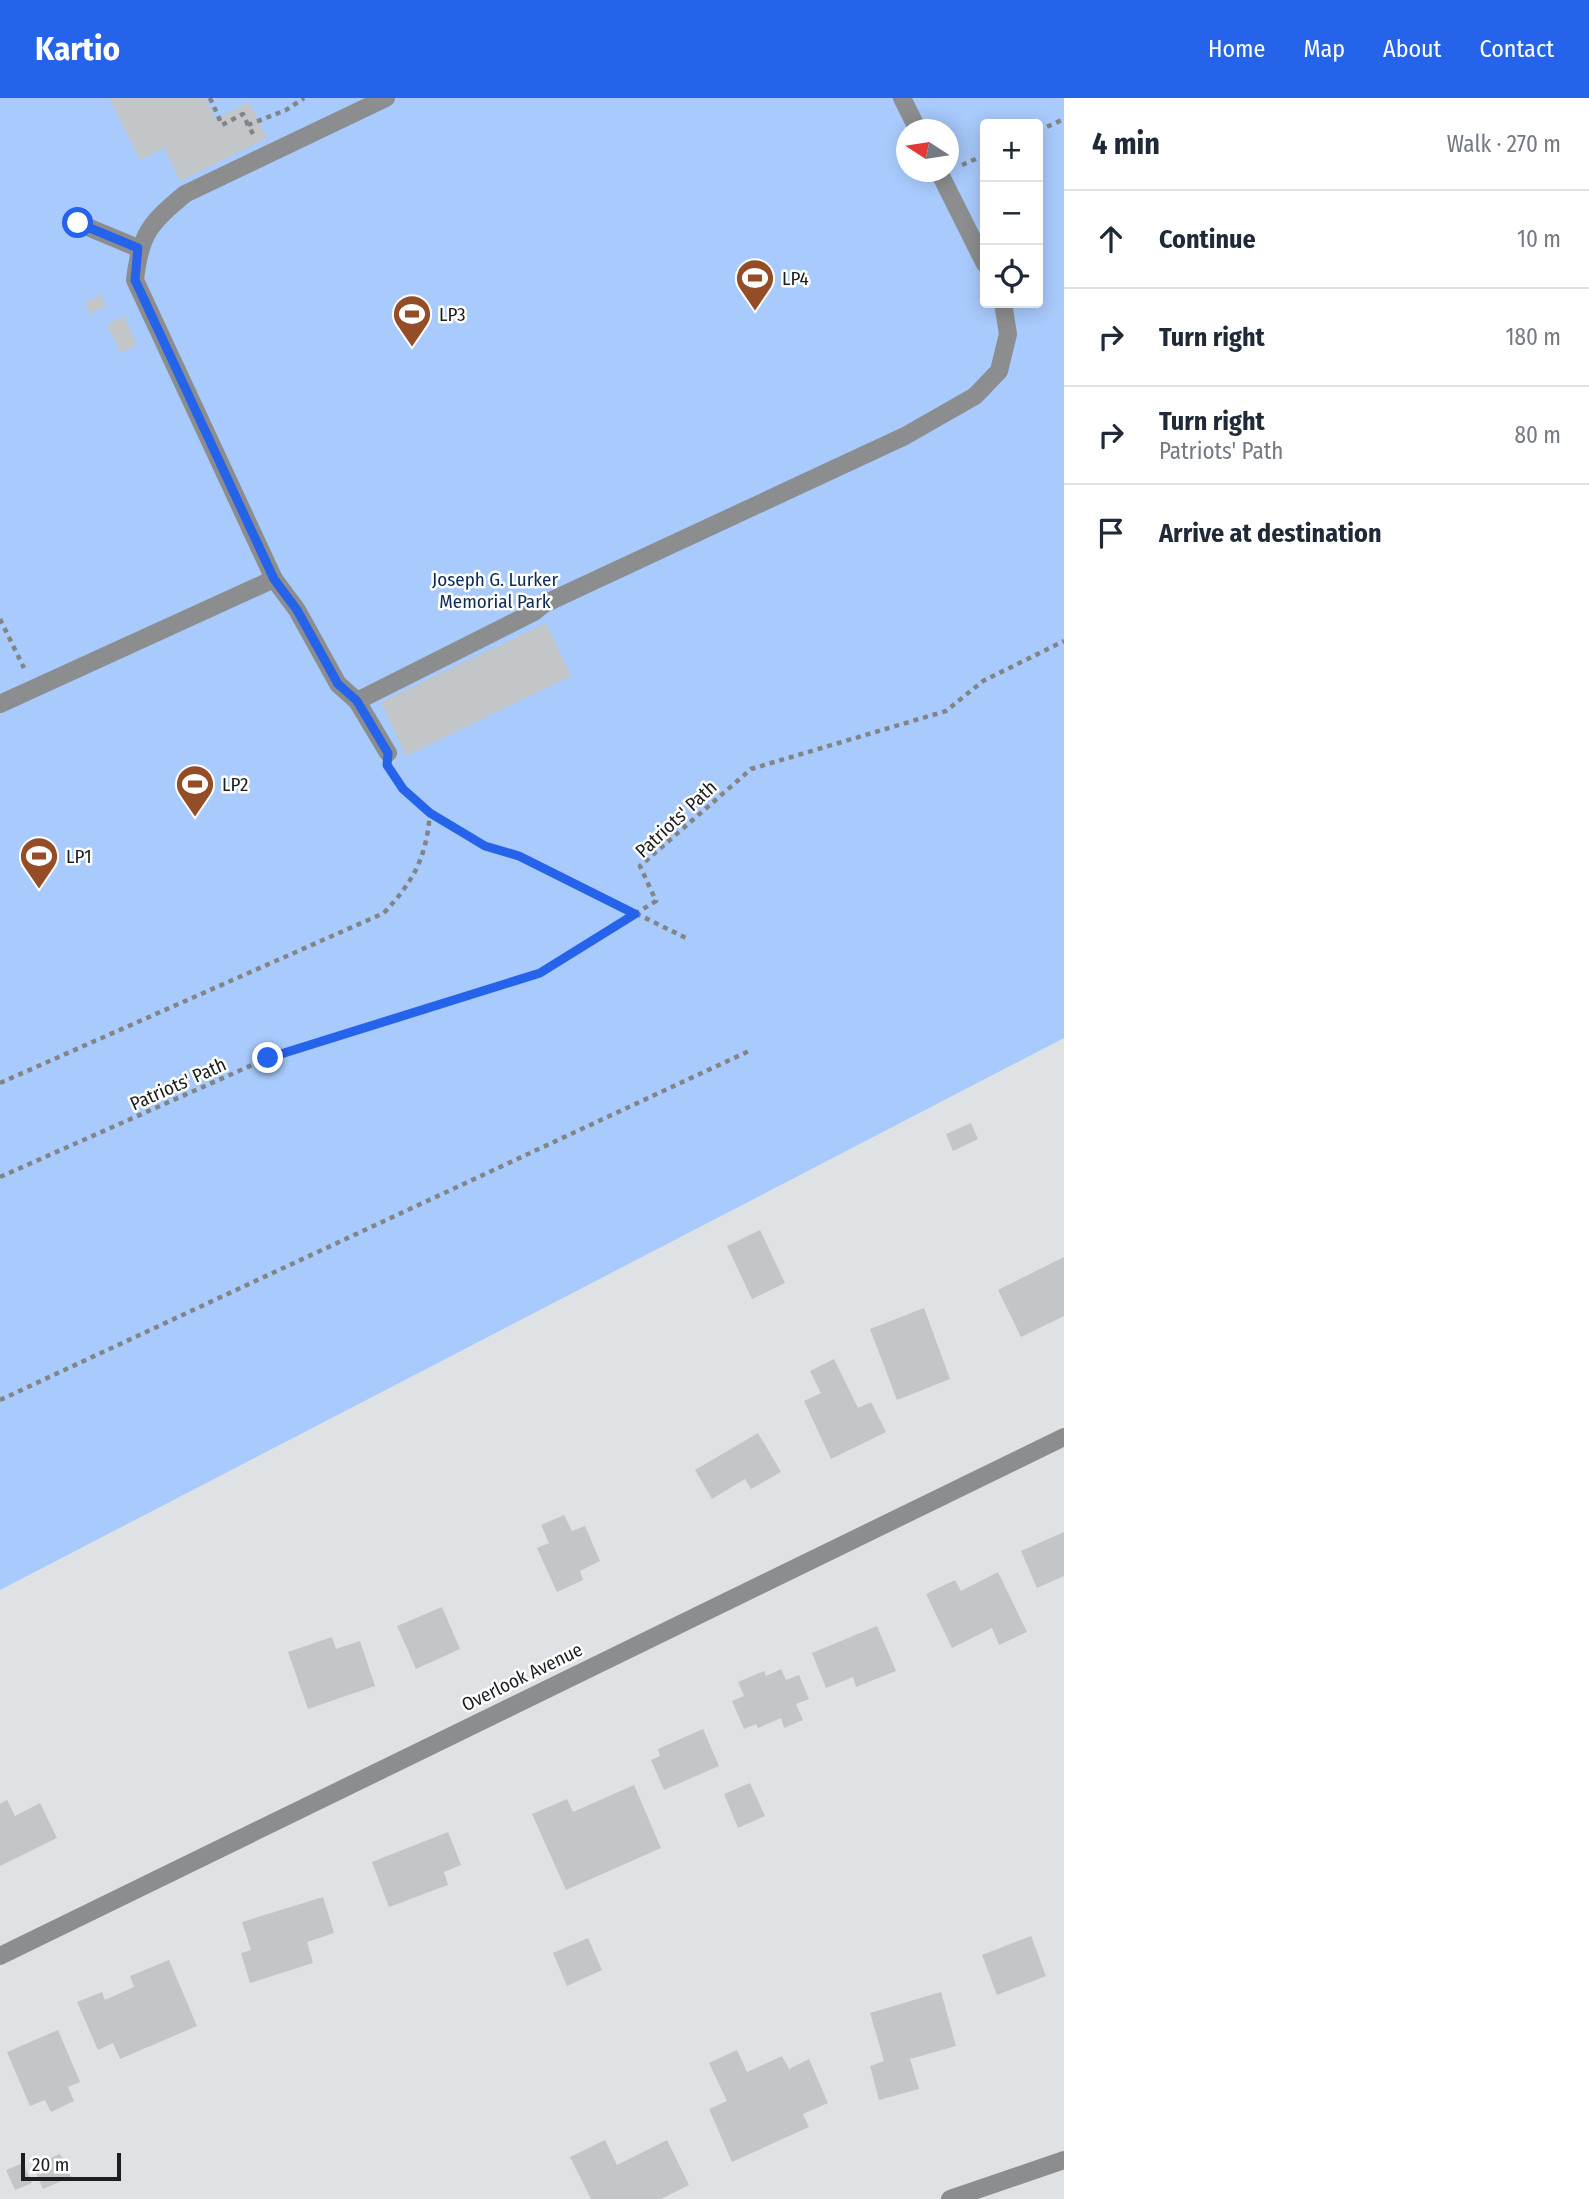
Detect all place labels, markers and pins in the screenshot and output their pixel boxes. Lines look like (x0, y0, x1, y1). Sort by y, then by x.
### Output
sports icon: LP4 (734, 257, 776, 312)
place label: LP4 (782, 267, 809, 290)
sports icon: LP3 (391, 293, 433, 348)
place label: LP3 (439, 303, 466, 326)
sports icon: LP2 (174, 763, 216, 818)
place label: LP2 (222, 773, 248, 796)
sports icon: LP1 (18, 835, 60, 890)
place label: LP1 (66, 845, 92, 868)

